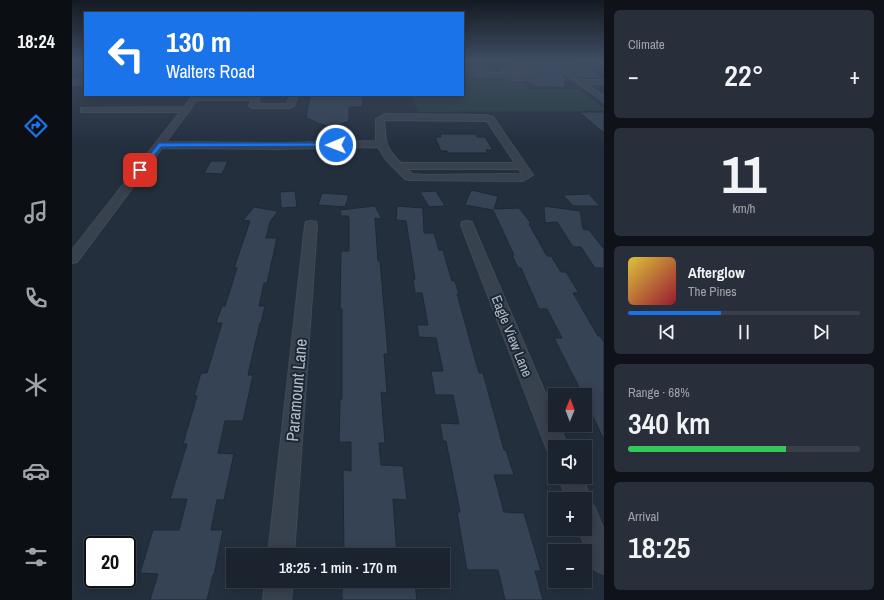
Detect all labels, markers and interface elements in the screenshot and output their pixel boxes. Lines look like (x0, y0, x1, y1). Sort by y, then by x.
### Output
text: 130 m (166, 23, 231, 61)
icon: left (100, 28, 152, 80)
text: 18:24 (17, 29, 55, 54)
text: Climate (628, 36, 665, 53)
text: 22° (724, 55, 764, 95)
text: Walters Road (166, 59, 255, 84)
text: − (628, 61, 639, 91)
text: + (849, 61, 860, 91)
icon: directions (22, 112, 50, 140)
position arrow (315, 124, 357, 166)
text: 11 (721, 139, 767, 209)
pin (123, 153, 157, 187)
icon: arrive (129, 159, 151, 181)
icon: music (22, 198, 50, 226)
text: km/h (732, 200, 756, 217)
text: Afterglow (688, 262, 745, 283)
text: The Pines (688, 283, 737, 300)
icon: phone (22, 284, 50, 312)
street label: Eagle View Lane (487, 292, 537, 380)
icon: previous (656, 321, 678, 343)
icon: pause (733, 321, 755, 343)
icon: next (810, 321, 832, 343)
street label: Paramount Lane (280, 337, 312, 442)
icon: climate (22, 371, 50, 399)
text: Range · 68% (628, 384, 690, 401)
north arrow (548, 388, 592, 432)
map controls (548, 388, 592, 588)
text: 340 km (628, 403, 710, 443)
button: sound (548, 440, 592, 484)
icon: car (22, 457, 50, 485)
button: + (548, 492, 592, 536)
text: Arrival (628, 508, 659, 525)
text: 18:25 (628, 527, 690, 567)
speed limit sign: 20 (84, 536, 136, 588)
icon: filters (22, 543, 50, 571)
button: − (548, 544, 592, 588)
text: 18:25 · 1 min · 170 m (279, 557, 397, 578)

